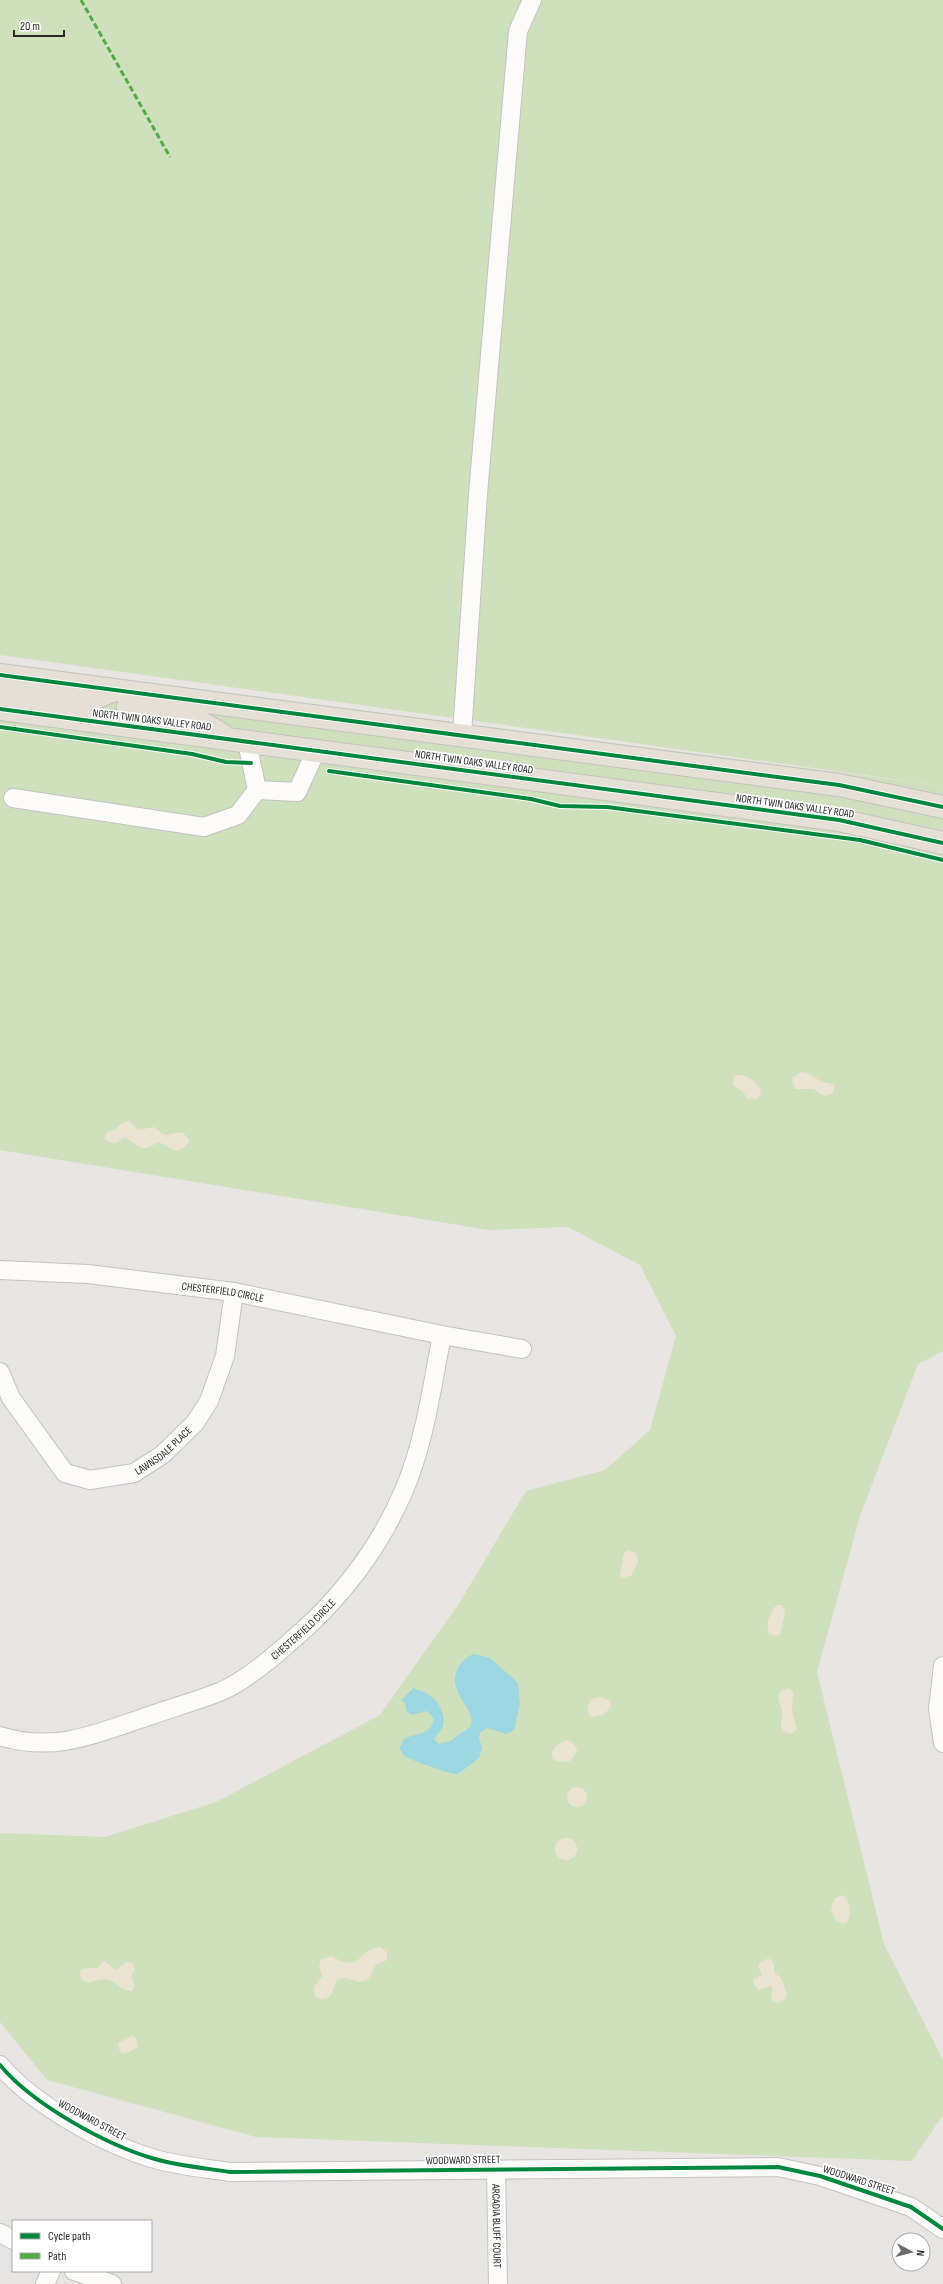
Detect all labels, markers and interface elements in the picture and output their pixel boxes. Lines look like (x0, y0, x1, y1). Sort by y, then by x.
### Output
scale bar (14, 12, 64, 38)
text: 20 m (20, 19, 40, 34)
street label: NORTH TWIN OAKS VALLEY ROAD (92, 706, 212, 734)
street label: NORTH TWIN OAKS VALLEY ROAD (414, 747, 534, 777)
street label: NORTH TWIN OAKS VALLEY ROAD (735, 791, 855, 821)
street label: CHESTERFIELD CIRCLE (181, 1279, 265, 1305)
street label: LAWNSDALE PLACE (132, 1424, 194, 1477)
street label: CHESTERFIELD CIRCLE (268, 1596, 338, 1662)
street label: WOODWARD STREET (56, 2097, 129, 2144)
street label: WOODWARD STREET (425, 2153, 501, 2167)
street label: WOODWARD STREET (821, 2162, 897, 2198)
street label: ARCADIA BLUFF COURT (490, 2183, 504, 2269)
legend (12, 2220, 152, 2272)
text: Cycle path (48, 2229, 90, 2244)
north arrow (891, 2232, 931, 2272)
text: Path (48, 2249, 66, 2264)
text: N (914, 2249, 927, 2257)

